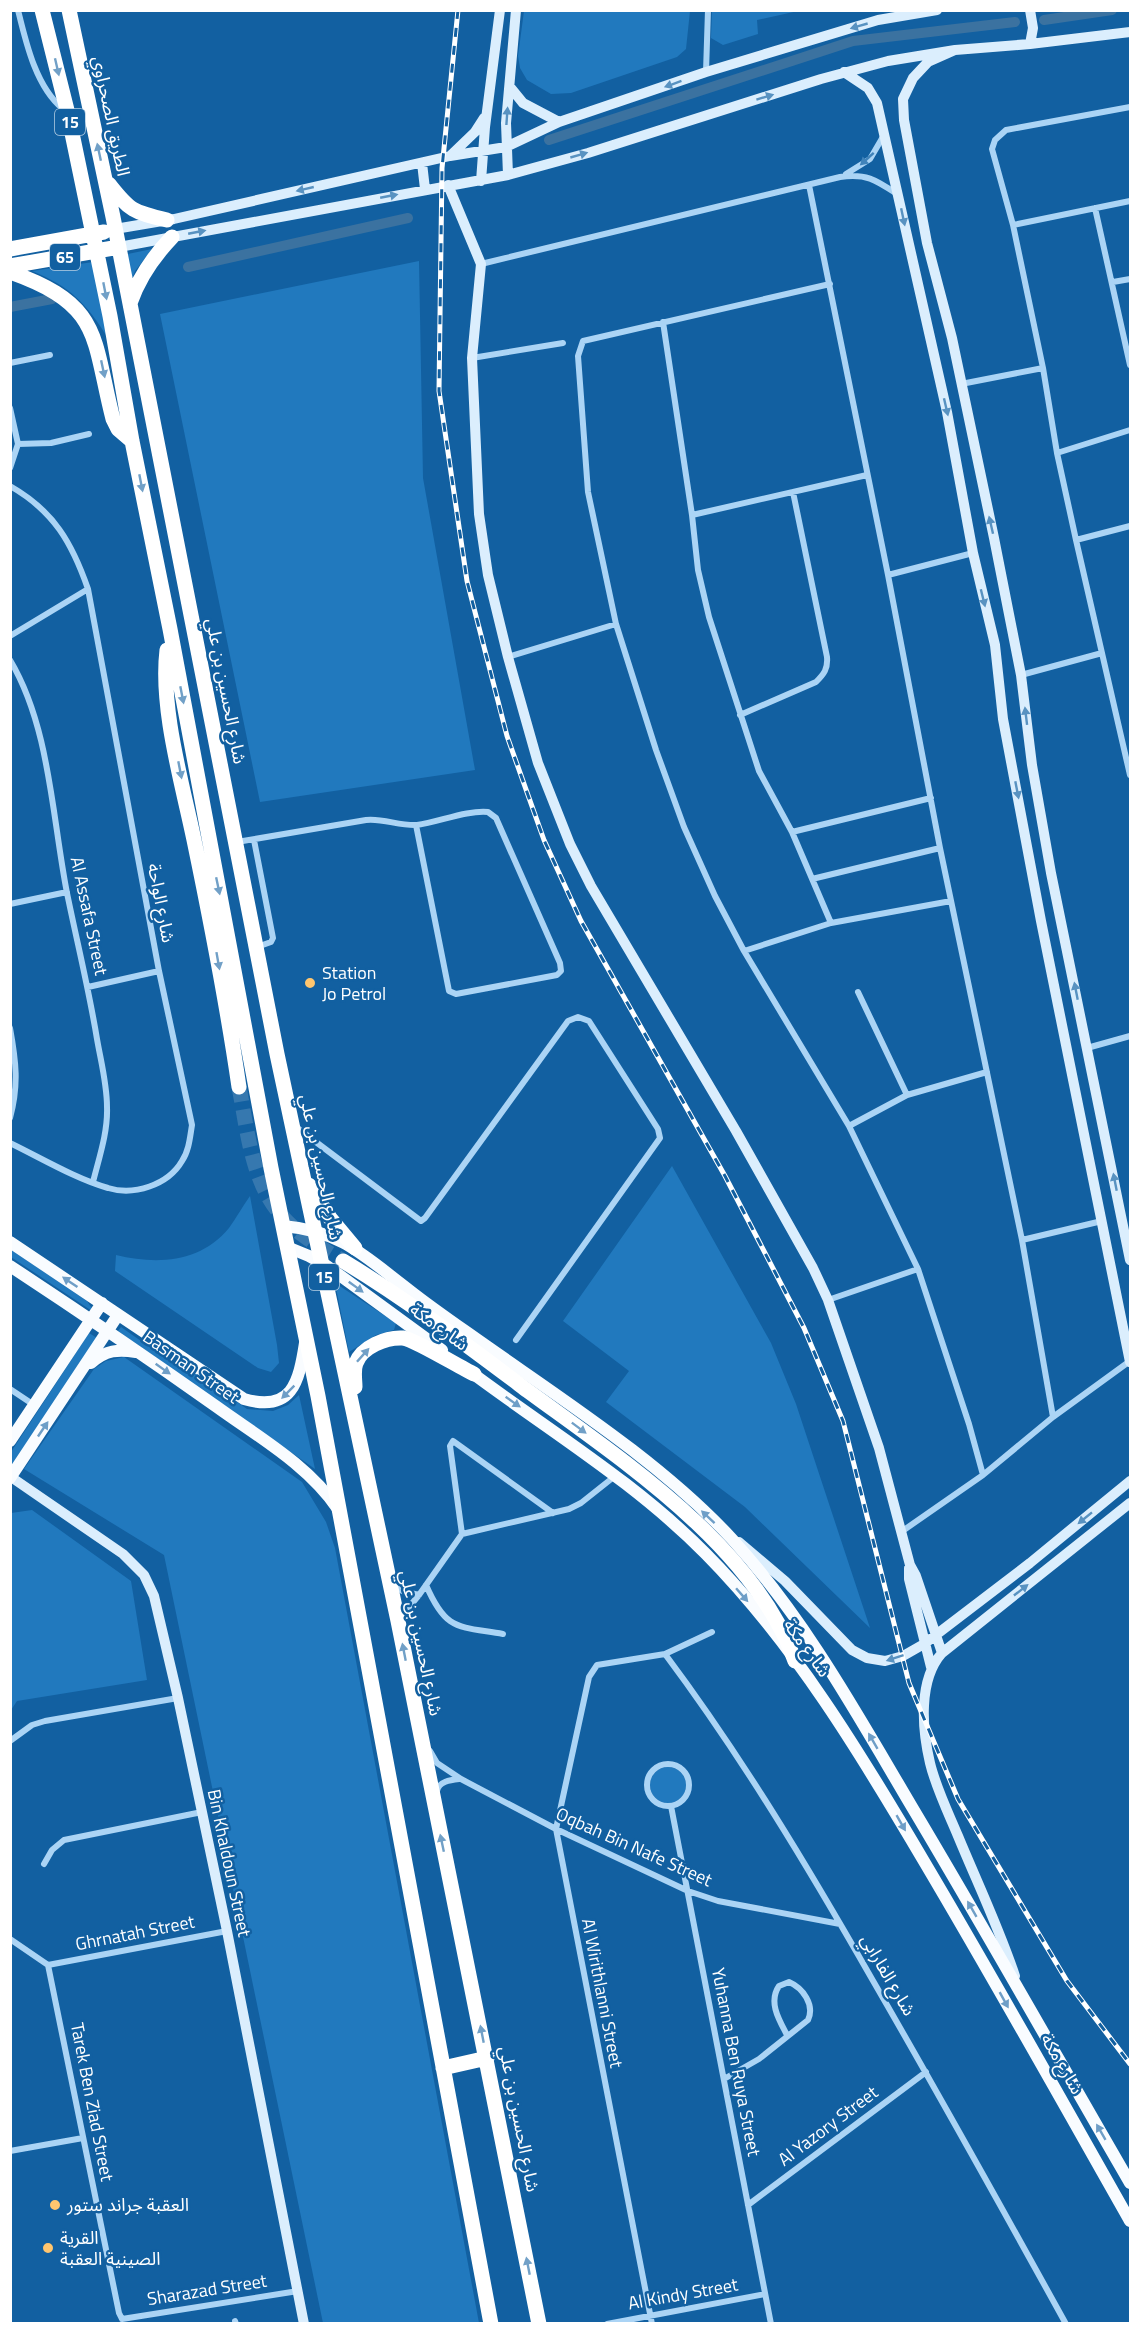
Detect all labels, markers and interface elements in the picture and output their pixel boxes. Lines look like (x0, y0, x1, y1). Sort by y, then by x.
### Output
one-way arrow (850, 22, 868, 31)
street label: الطريق الصحراوي (85, 53, 137, 179)
one-way arrow (53, 58, 62, 77)
one-way arrow (664, 80, 682, 90)
one-way arrow (756, 92, 774, 101)
one-way arrow (502, 107, 512, 126)
road number: 15 (55, 109, 85, 135)
one-way arrow (94, 142, 103, 161)
one-way arrow (570, 150, 588, 159)
one-way arrow (860, 152, 874, 166)
one-way arrow (296, 184, 315, 194)
one-way arrow (379, 191, 398, 200)
one-way arrow (899, 207, 908, 226)
one-way arrow (188, 227, 207, 236)
road number: 65 (50, 244, 80, 270)
one-way arrow (101, 282, 110, 301)
one-way arrow (99, 359, 108, 378)
one-way arrow (941, 398, 951, 416)
one-way arrow (137, 473, 146, 492)
one-way arrow (986, 515, 995, 534)
one-way arrow (979, 589, 989, 607)
street label: شارع الحسين بن علي (198, 616, 254, 766)
one-way arrow (178, 685, 187, 704)
one-way arrow (1021, 707, 1031, 726)
one-way arrow (176, 761, 185, 780)
one-way arrow (1013, 781, 1022, 800)
street label: Al Assafa Street (64, 854, 115, 978)
street label: شارع الواحة (140, 861, 182, 945)
one-way arrow (214, 877, 223, 896)
one-way arrow (214, 952, 223, 971)
place label: Station Jo Petrol (322, 959, 386, 1007)
marker: Station Jo Petrol (303, 976, 317, 990)
one-way arrow (1071, 981, 1080, 1000)
street label: شارع الحسين بن علي (292, 1092, 350, 1242)
one-way arrow (1110, 1172, 1119, 1191)
road number: 15 (309, 1264, 339, 1290)
one-way arrow (62, 1276, 78, 1288)
one-way arrow (348, 1281, 363, 1293)
street label: شارع مكة (404, 1296, 474, 1358)
street label: Basman Street (137, 1323, 246, 1410)
one-way arrow (356, 1348, 370, 1363)
one-way arrow (155, 1363, 171, 1375)
one-way arrow (281, 1385, 295, 1399)
one-way arrow (505, 1396, 521, 1408)
one-way arrow (38, 1421, 49, 1437)
one-way arrow (571, 1422, 586, 1434)
one-way arrow (702, 1510, 716, 1524)
one-way arrow (1078, 1511, 1093, 1524)
street label: شارع الحسين بن علي (392, 1568, 450, 1718)
one-way arrow (1013, 1583, 1029, 1596)
one-way arrow (735, 1587, 748, 1603)
street label: شارع مكة (776, 1613, 838, 1683)
one-way arrow (399, 1642, 408, 1661)
one-way arrow (886, 1654, 904, 1663)
one-way arrow (869, 1732, 879, 1749)
street label: Bin Khaldoun Street (201, 1787, 258, 1940)
street label: Oqbah Bin Nafe Street (552, 1800, 717, 1893)
one-way arrow (896, 1815, 907, 1831)
one-way arrow (437, 1833, 446, 1852)
one-way arrow (967, 1900, 977, 1917)
street label: Ghrnatah Street (73, 1908, 198, 1957)
street label: Al Wirithlanni Street (575, 1916, 630, 2071)
street label: شارع الفارابي (853, 1929, 923, 2021)
street label: Yuhanna Ben Ruya Street (705, 1965, 768, 2159)
one-way arrow (999, 1992, 1009, 2009)
street label: Tarek Ben Ziad Street (64, 2020, 121, 2184)
one-way arrow (477, 2024, 486, 2043)
street label: شارع مكة (1033, 2028, 1091, 2100)
street label: شارع الحسين بن علي (491, 2044, 547, 2194)
street label: Al Yazory Street (772, 2079, 884, 2172)
one-way arrow (1096, 2123, 1106, 2140)
place label: العقبة جراند ستور (66, 2191, 189, 2218)
marker: العقبة جراند ستور (48, 2198, 62, 2212)
place label: القرية الصينية العقبة (60, 2224, 161, 2272)
marker: القرية الصينية العقبة (41, 2241, 55, 2255)
one-way arrow (523, 2256, 532, 2275)
street label: Sharazad Street (145, 2267, 269, 2312)
street label: Al Kindy Street (626, 2270, 741, 2316)

